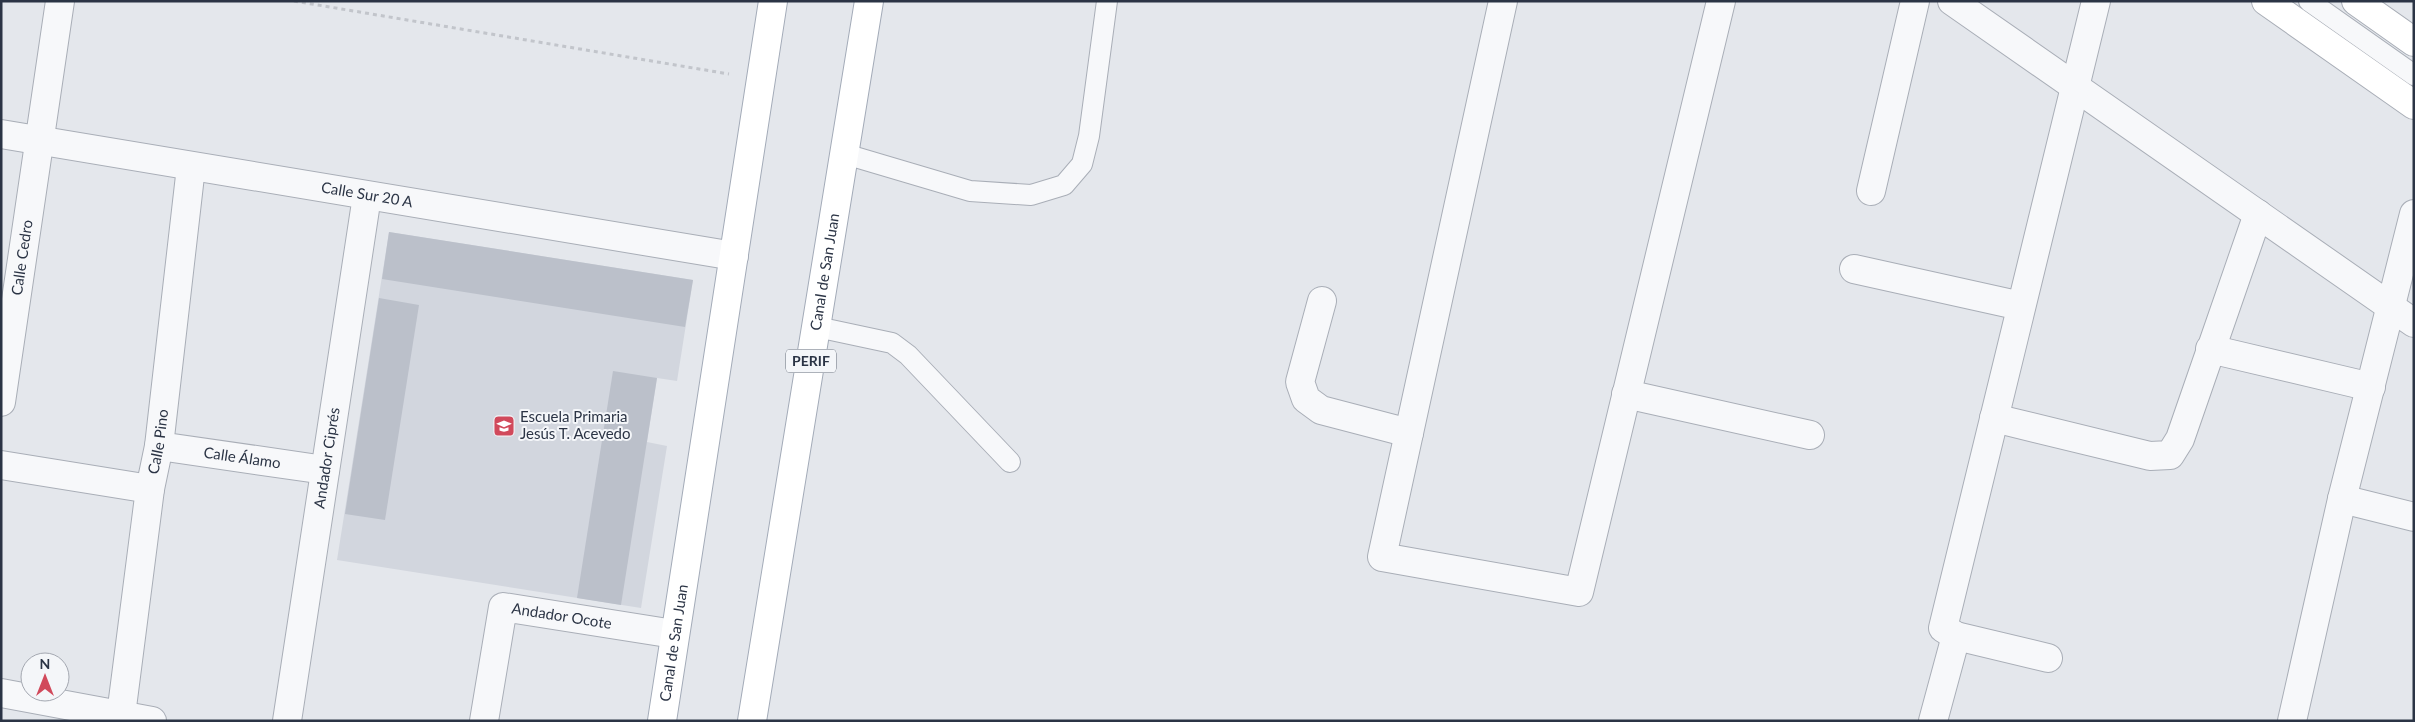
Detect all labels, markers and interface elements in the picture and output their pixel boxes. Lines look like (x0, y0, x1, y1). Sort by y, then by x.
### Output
street label: Calle Sur 20 A (320, 177, 415, 211)
street label: Canal de San Juan (806, 212, 842, 332)
street label: Calle Cedro (7, 218, 36, 296)
road number: PERIF (786, 350, 836, 372)
street label: Andador Ciprés (310, 406, 343, 510)
place label: Escuela Primaria Jesús T. Acevedo (520, 407, 631, 442)
street label: Calle Pino (143, 408, 171, 476)
school or university icon: Escuela Primaria Jesús T. Acevedo (492, 414, 516, 438)
street label: Calle Álamo (202, 443, 282, 472)
street label: Canal de San Juan (655, 583, 691, 703)
street label: Andador Ocote (511, 599, 613, 632)
north arrow (20, 652, 70, 702)
text: N (40, 655, 50, 672)

